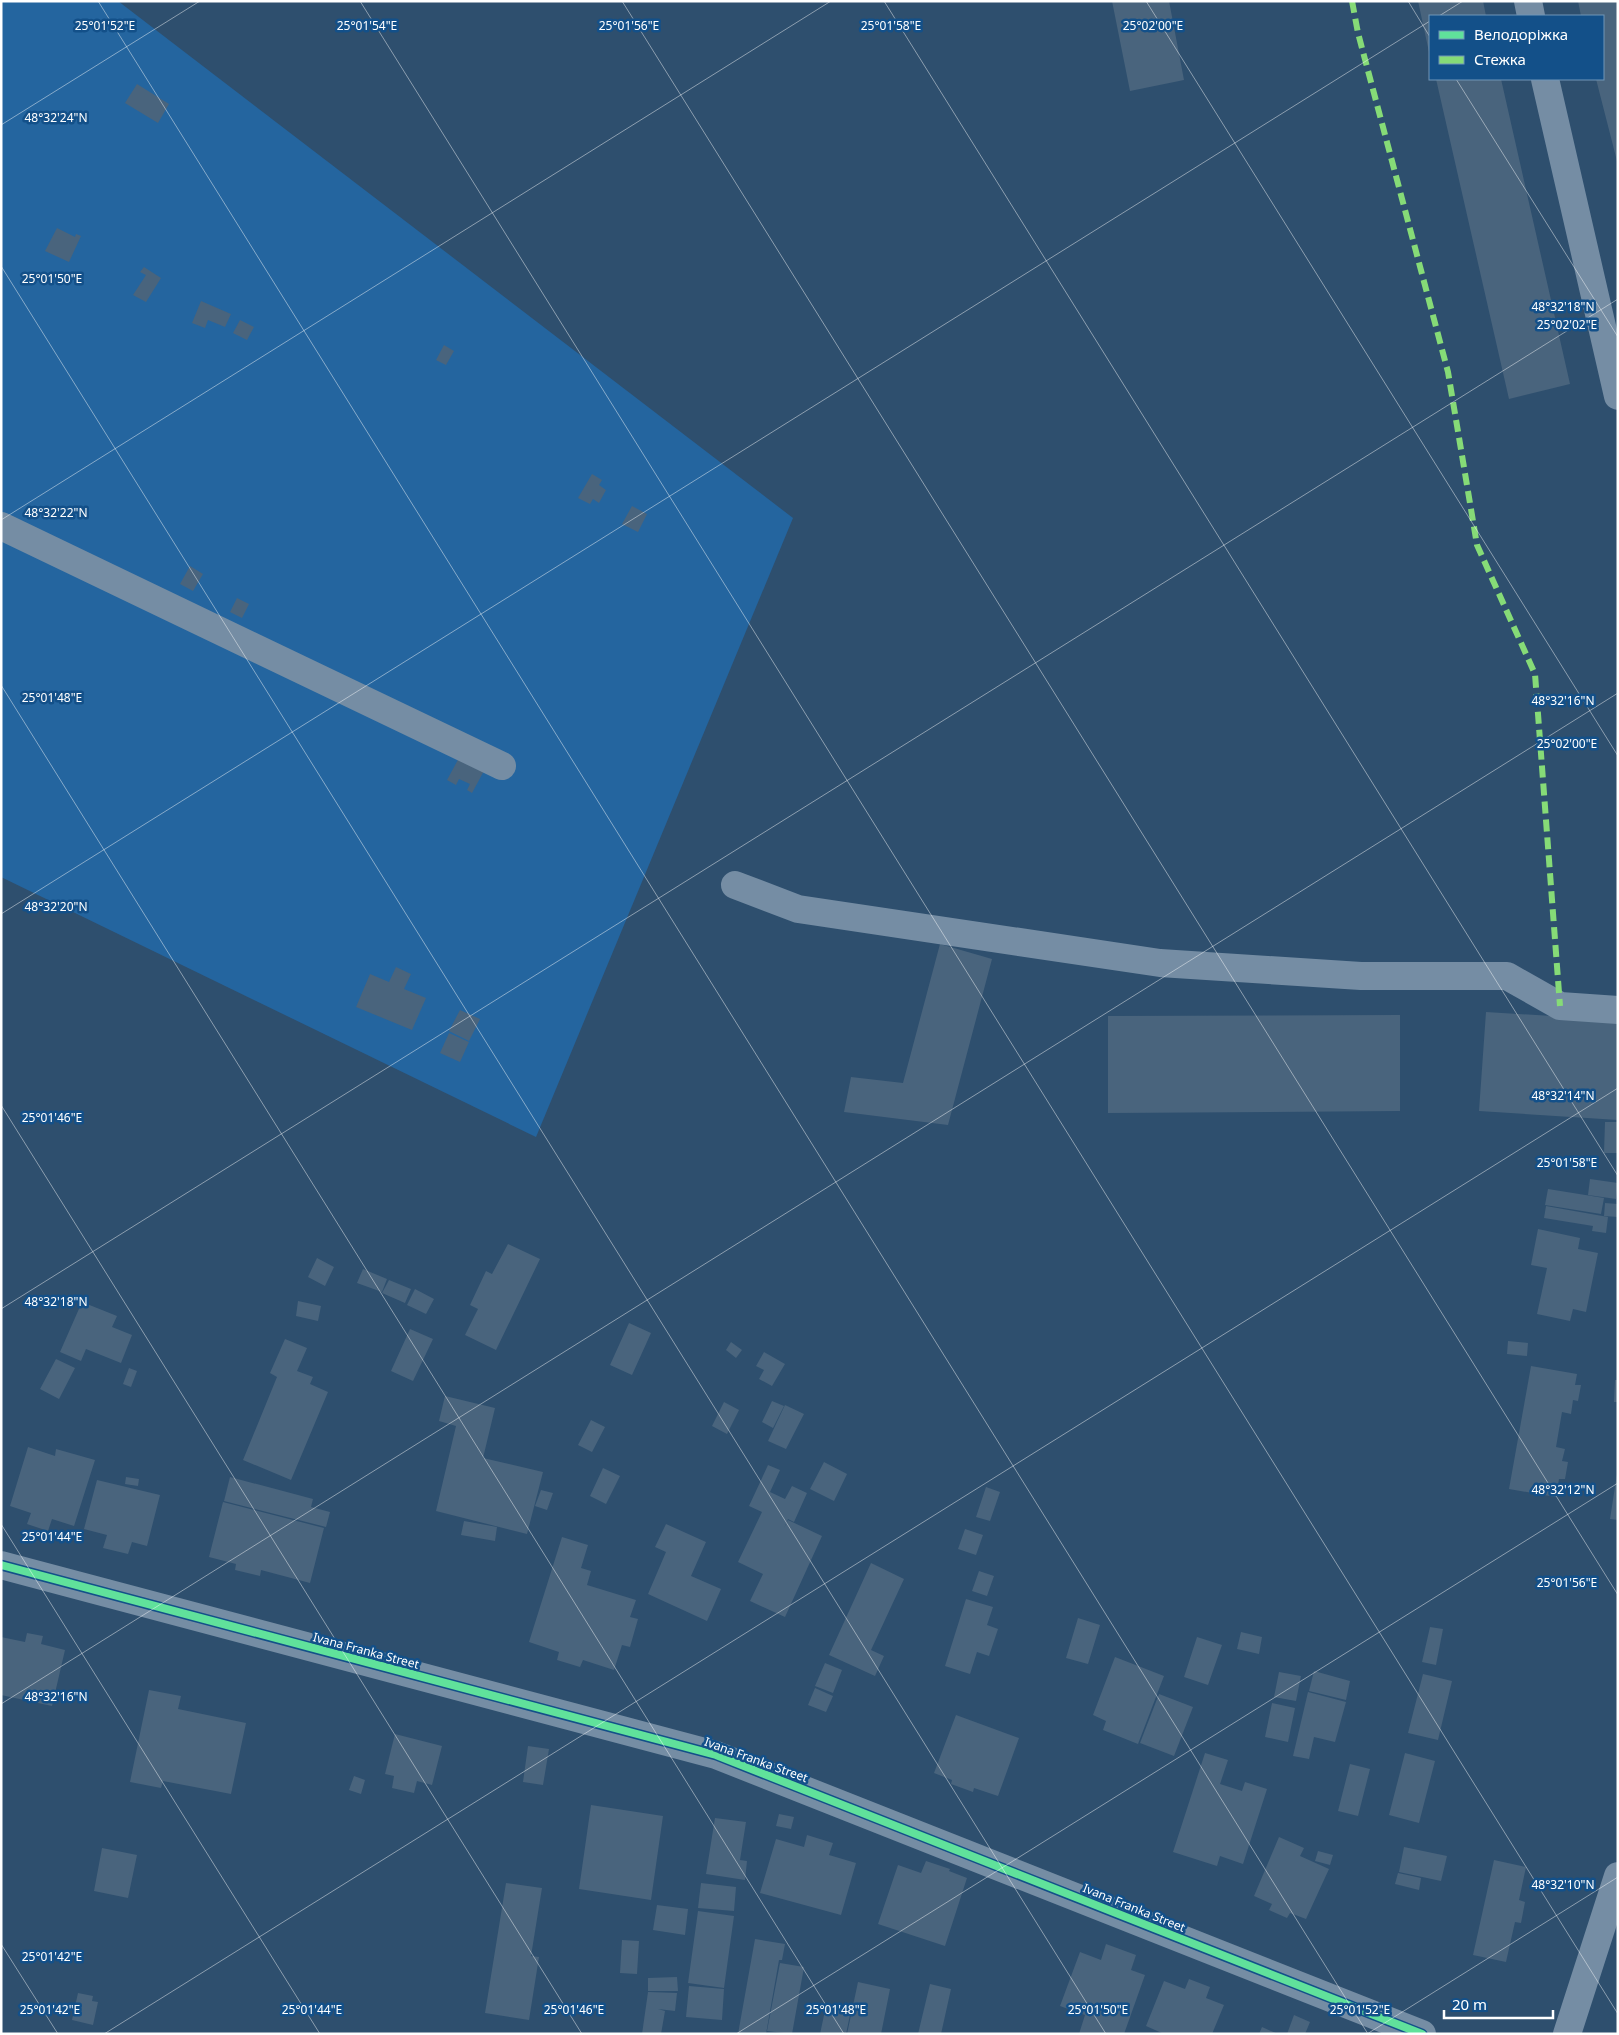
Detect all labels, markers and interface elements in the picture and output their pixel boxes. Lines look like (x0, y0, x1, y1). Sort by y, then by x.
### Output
legend (1429, 15, 1604, 80)
text: 25°01'52"E (75, 17, 135, 34)
text: 25°01'54"E (337, 17, 397, 34)
text: 25°01'56"E (599, 17, 659, 34)
text: 25°01'58"E (861, 17, 921, 34)
text: 25°02'00"E (1123, 17, 1183, 34)
text: Велодоріжка (1474, 24, 1568, 44)
text: Стежка (1474, 49, 1526, 69)
text: 48°32'24"N (24, 109, 88, 126)
text: 25°01'50"E (22, 270, 82, 287)
text: 48°32'18"N (1531, 298, 1595, 315)
text: 25°02'02"E (1537, 316, 1597, 333)
text: 48°32'22"N (24, 504, 88, 521)
text: 25°01'48"E (22, 689, 82, 706)
text: 48°32'16"N (1531, 692, 1595, 709)
text: 25°02'00"E (1537, 735, 1597, 752)
text: 48°32'20"N (24, 898, 88, 915)
text: 48°32'14"N (1531, 1087, 1595, 1104)
text: 25°01'46"E (22, 1109, 82, 1126)
text: 25°01'58"E (1537, 1154, 1597, 1171)
text: 48°32'18"N (24, 1293, 88, 1310)
text: 48°32'12"N (1531, 1481, 1595, 1498)
text: 25°01'44"E (22, 1528, 82, 1545)
text: 25°01'56"E (1537, 1574, 1597, 1591)
street label: Ivana Franka Street (311, 1628, 422, 1673)
text: 48°32'16"N (24, 1688, 88, 1705)
street label: Ivana Franka Street (702, 1733, 811, 1786)
text: 48°32'10"N (1531, 1876, 1595, 1893)
street label: Ivana Franka Street (1080, 1879, 1189, 1936)
text: 25°01'42"E (22, 1948, 82, 1965)
scale bar (1444, 1988, 1553, 2020)
text: 20 m (1452, 1994, 1487, 2014)
text: 25°01'42"E (20, 2001, 80, 2018)
text: 25°01'44"E (282, 2001, 342, 2018)
text: 25°01'46"E (544, 2001, 604, 2018)
text: 25°01'48"E (806, 2001, 866, 2018)
text: 25°01'50"E (1068, 2001, 1128, 2018)
text: 25°01'52"E (1330, 2001, 1390, 2018)

